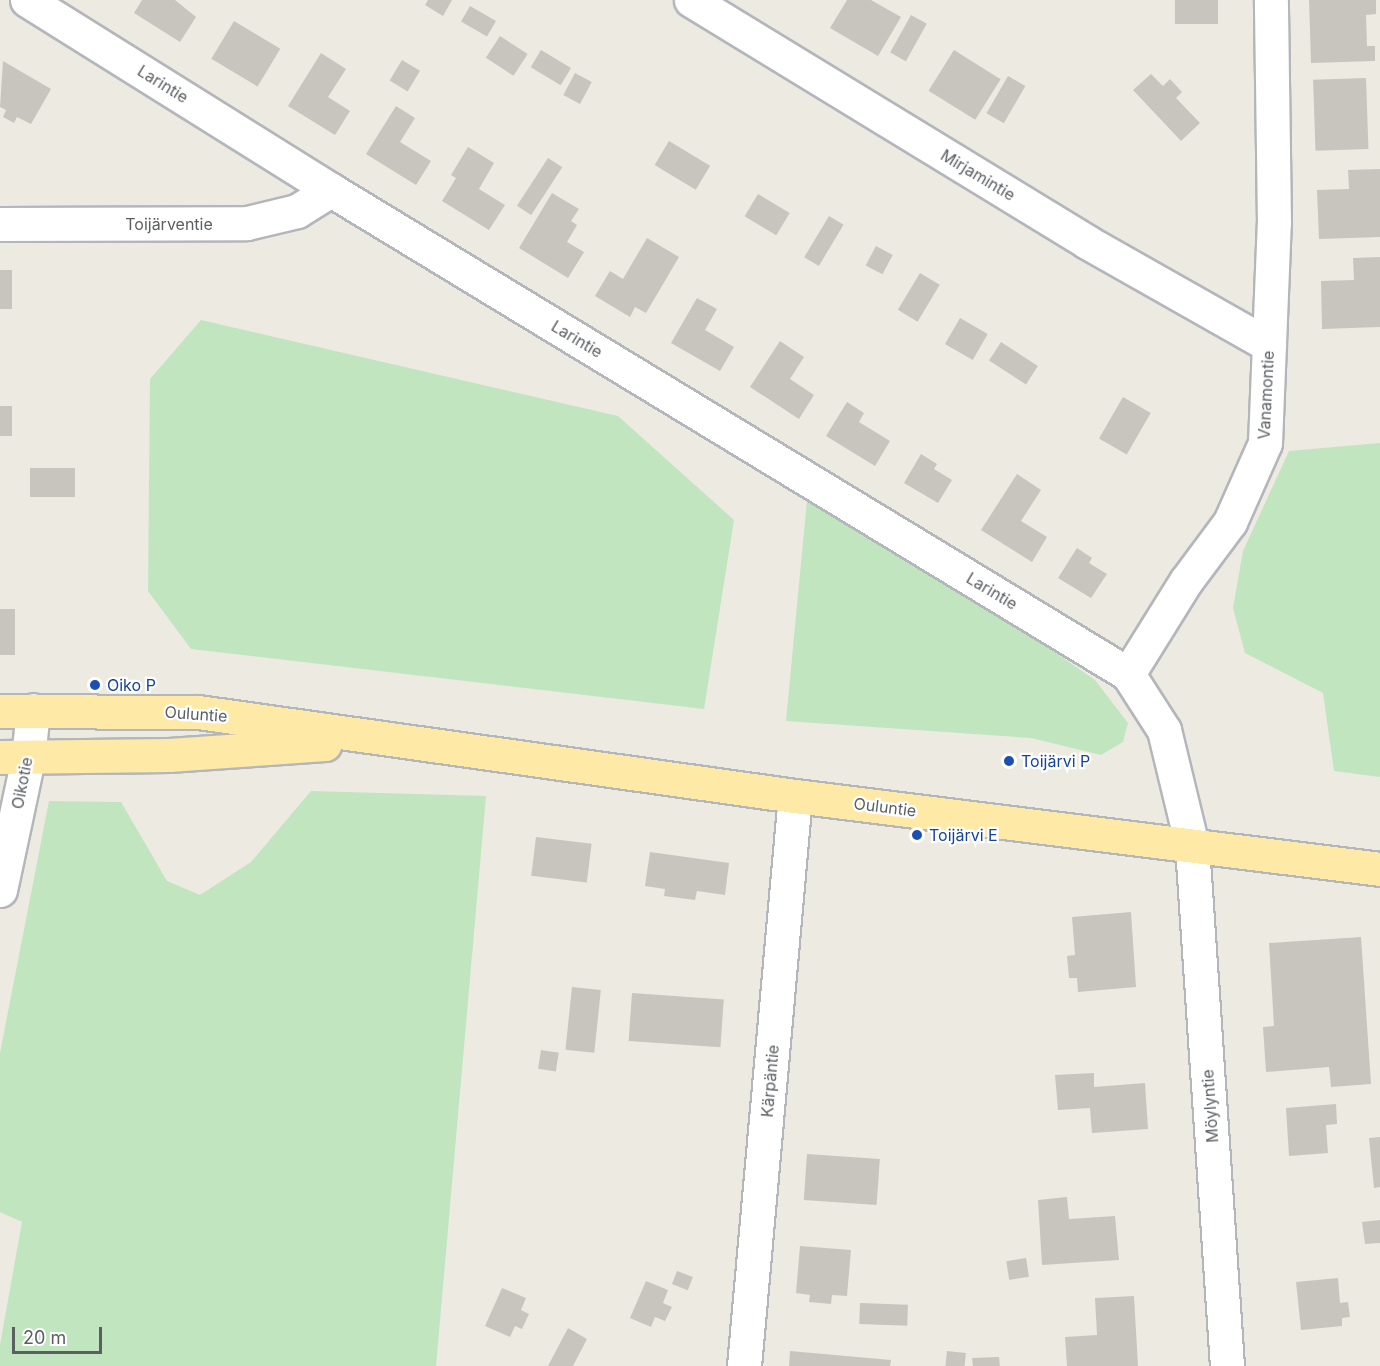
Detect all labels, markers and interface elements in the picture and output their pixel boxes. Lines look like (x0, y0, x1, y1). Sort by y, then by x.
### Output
street label: Larintie (134, 61, 192, 107)
street label: Mirjamintie (937, 145, 1019, 205)
street label: Toijärventie (125, 214, 213, 234)
street label: Larintie (548, 316, 606, 362)
street label: Vanamontie (1254, 350, 1278, 440)
street label: Larintie (963, 568, 1021, 614)
place label: Oiko P (107, 675, 156, 695)
marker: Oiko P (88, 678, 102, 692)
street label: Ouluntie (164, 702, 228, 726)
place label: Toijärvi P (1021, 751, 1090, 771)
marker: Toijärvi P (1002, 754, 1016, 768)
street label: Oikotie (8, 755, 36, 811)
street label: Ouluntie (853, 794, 917, 820)
place label: Toijärvi E (929, 825, 998, 845)
marker: Toijärvi E (910, 828, 924, 842)
street label: Kärpäntie (757, 1044, 783, 1118)
street label: Möylyntie (1198, 1069, 1222, 1143)
scale bar (15, 1315, 105, 1353)
text: 20 m (23, 1327, 66, 1348)

